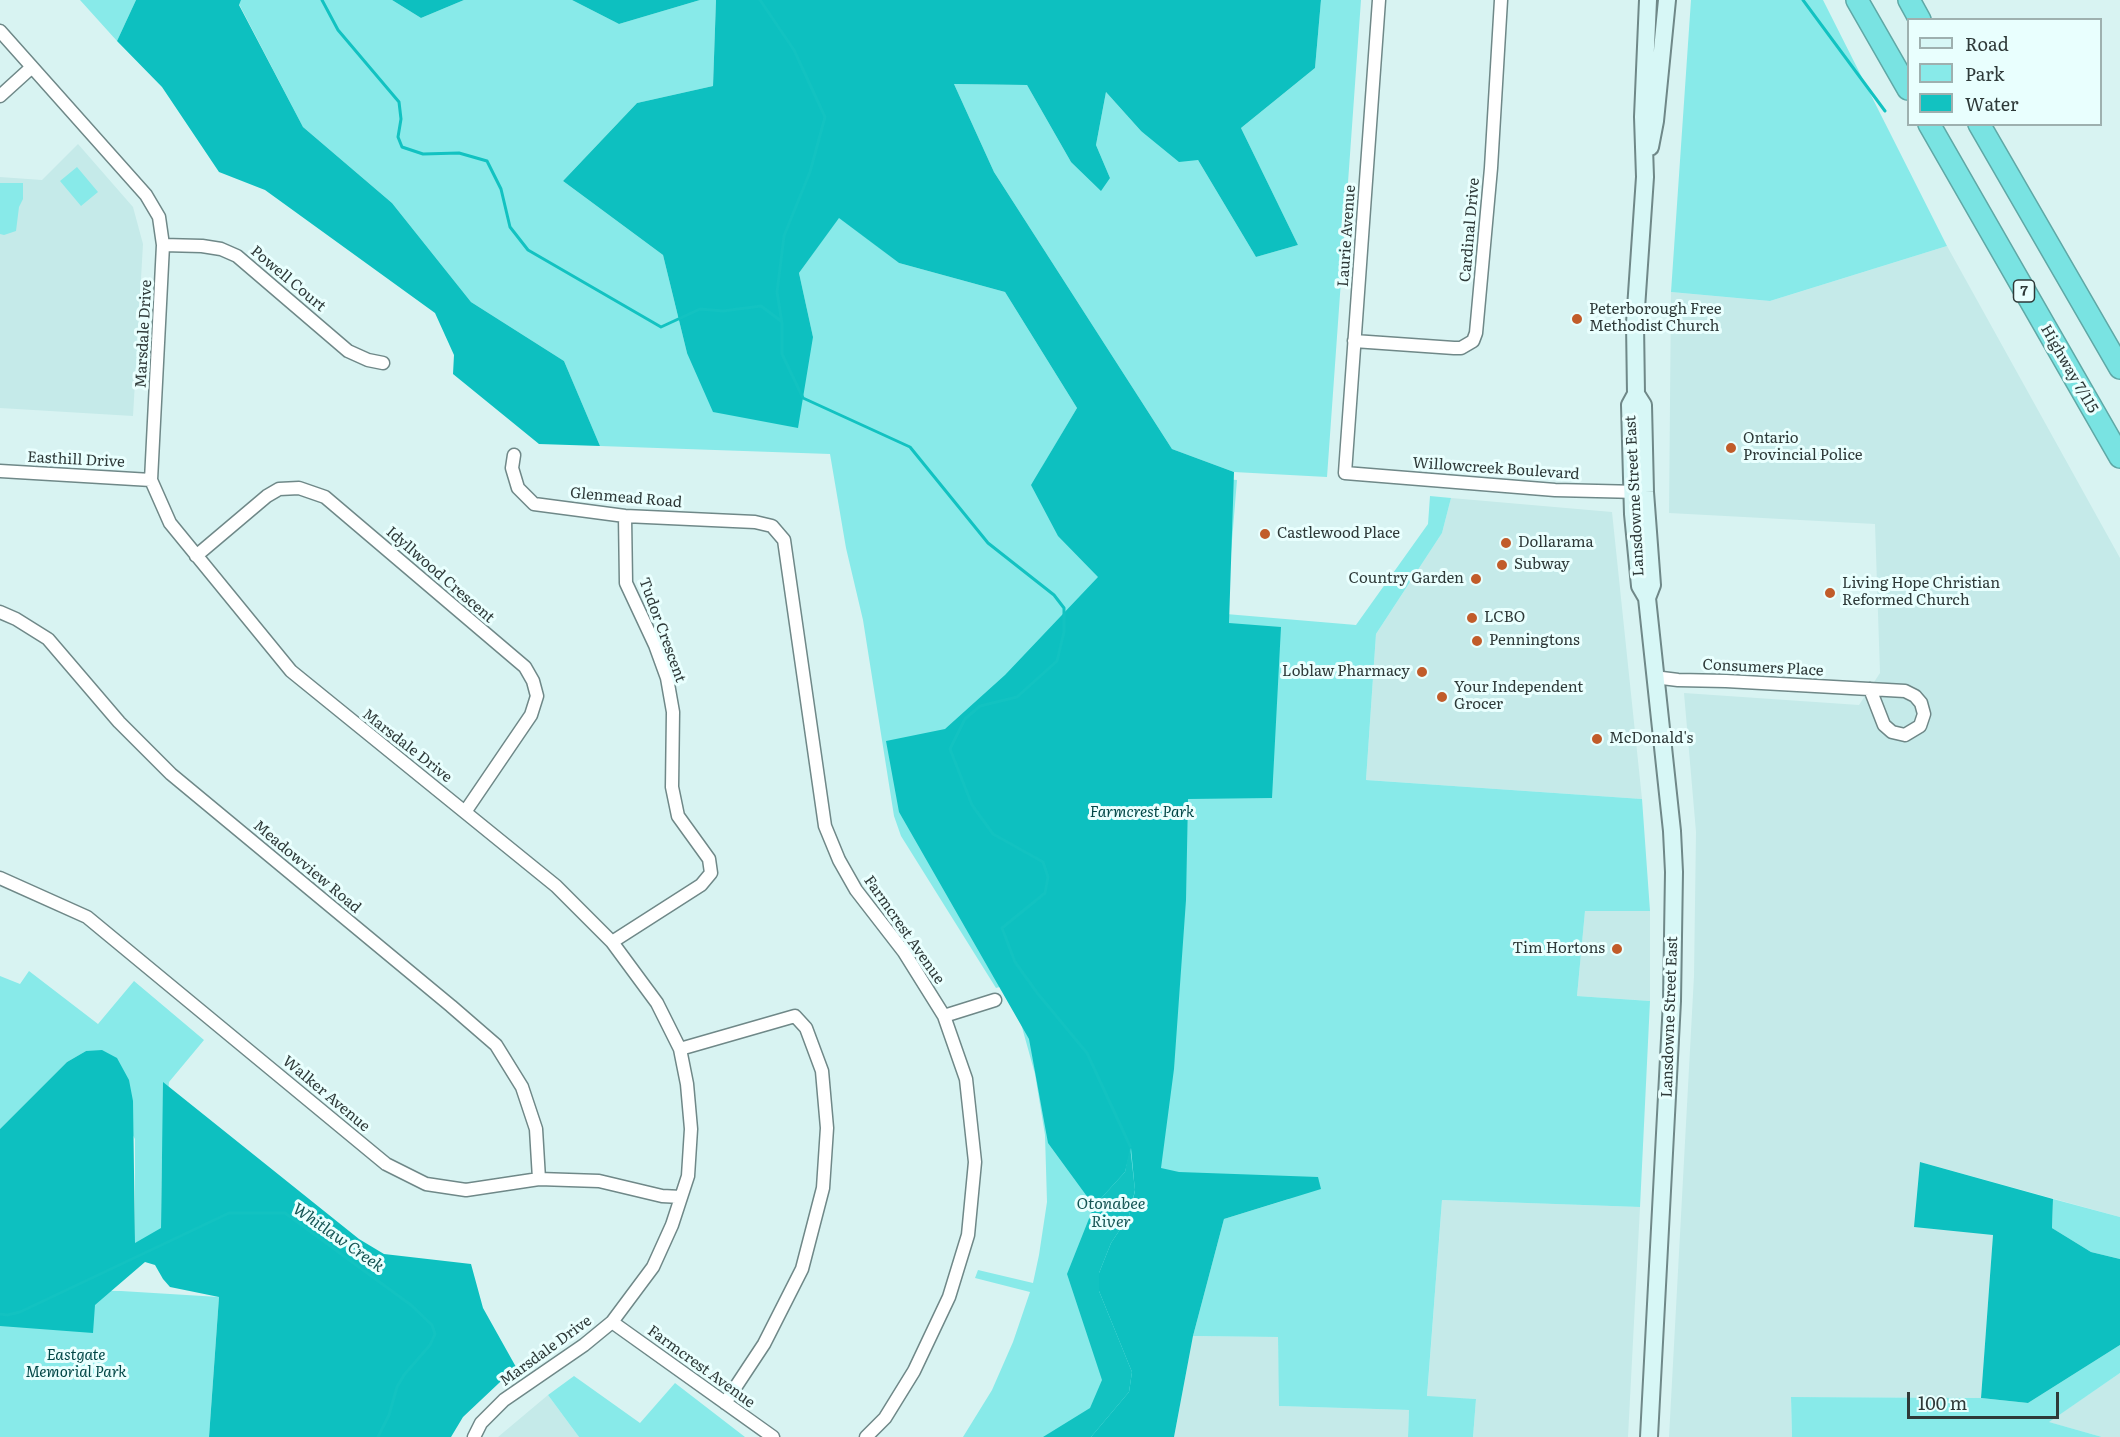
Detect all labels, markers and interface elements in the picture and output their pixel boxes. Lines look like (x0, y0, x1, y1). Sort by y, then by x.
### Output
legend (1907, 18, 2102, 126)
text: Road (1965, 30, 2009, 57)
text: Park (1965, 60, 2004, 87)
text: Water (1965, 90, 2018, 117)
street label: Cardinal Drive (1456, 177, 1484, 283)
street label: Laurie Avenue (1334, 184, 1360, 288)
street label: Powell Court (247, 242, 329, 316)
street label: Marsdale Drive (132, 279, 156, 389)
road number: 7 (2014, 280, 2034, 302)
place label: Peterborough Free Methodist Church (1589, 301, 1722, 336)
marker: Peterborough Free Methodist Church (1570, 312, 1584, 326)
street label: Highway 7/115 (2036, 322, 2102, 416)
street label: Lansdowne Street East (1622, 415, 1648, 577)
place label: Ontario Provincial Police (1743, 430, 1863, 465)
marker: Ontario Provincial Police (1724, 441, 1738, 455)
street label: Easthill Drive (27, 448, 125, 472)
street label: Willowcreek Boulevard (1412, 454, 1580, 484)
street label: Glenmead Road (569, 484, 683, 512)
street label: Idyllwood Crescent (382, 523, 498, 627)
place label: Castlewood Place (1277, 525, 1400, 543)
marker: Castlewood Place (1258, 527, 1272, 541)
place label: Dollarama (1518, 534, 1594, 552)
marker: Dollarama (1499, 536, 1513, 550)
place label: Subway (1514, 556, 1570, 574)
marker: Subway (1495, 558, 1509, 572)
place label: Country Garden (1349, 570, 1464, 588)
marker: Country Garden (1469, 572, 1483, 586)
street label: Tudor Crescent (635, 575, 689, 685)
place label: Living Hope Christian Reformed Church (1842, 575, 2000, 610)
marker: Living Hope Christian Reformed Church (1823, 586, 1837, 600)
place label: LCBO (1484, 609, 1525, 627)
marker: LCBO (1465, 611, 1479, 625)
place label: Penningtons (1489, 632, 1580, 650)
marker: Penningtons (1470, 634, 1484, 648)
street label: Consumers Place (1702, 656, 1824, 680)
place label: Loblaw Pharmacy (1282, 663, 1410, 681)
marker: Loblaw Pharmacy (1415, 665, 1429, 679)
place label: Your Independent Grocer (1454, 679, 1583, 714)
marker: Your Independent Grocer (1435, 690, 1449, 704)
street label: Marsdale Drive (359, 705, 455, 787)
place label: McDonald's (1609, 730, 1693, 748)
marker: McDonald's (1590, 732, 1604, 746)
park label: Farmcrest Park (1090, 804, 1194, 822)
street label: Meadowview Road (250, 817, 364, 917)
street label: Farmcrest Avenue (860, 872, 948, 988)
street label: Lansdowne Street East (1658, 936, 1682, 1098)
place label: Tim Hortons (1512, 940, 1605, 958)
marker: Tim Hortons (1610, 942, 1624, 956)
street label: Walker Avenue (279, 1052, 373, 1136)
water label: Otonabee River (1077, 1194, 1145, 1232)
water label: Whitlaw Creek (289, 1199, 387, 1277)
street label: Marsdale Drive (497, 1312, 595, 1390)
street label: Farmcrest Avenue (644, 1322, 758, 1412)
park label: Eastgate Memorial Park (26, 1347, 126, 1382)
scale bar (1910, 1380, 2062, 1418)
text: 100 m (1918, 1389, 1967, 1416)

